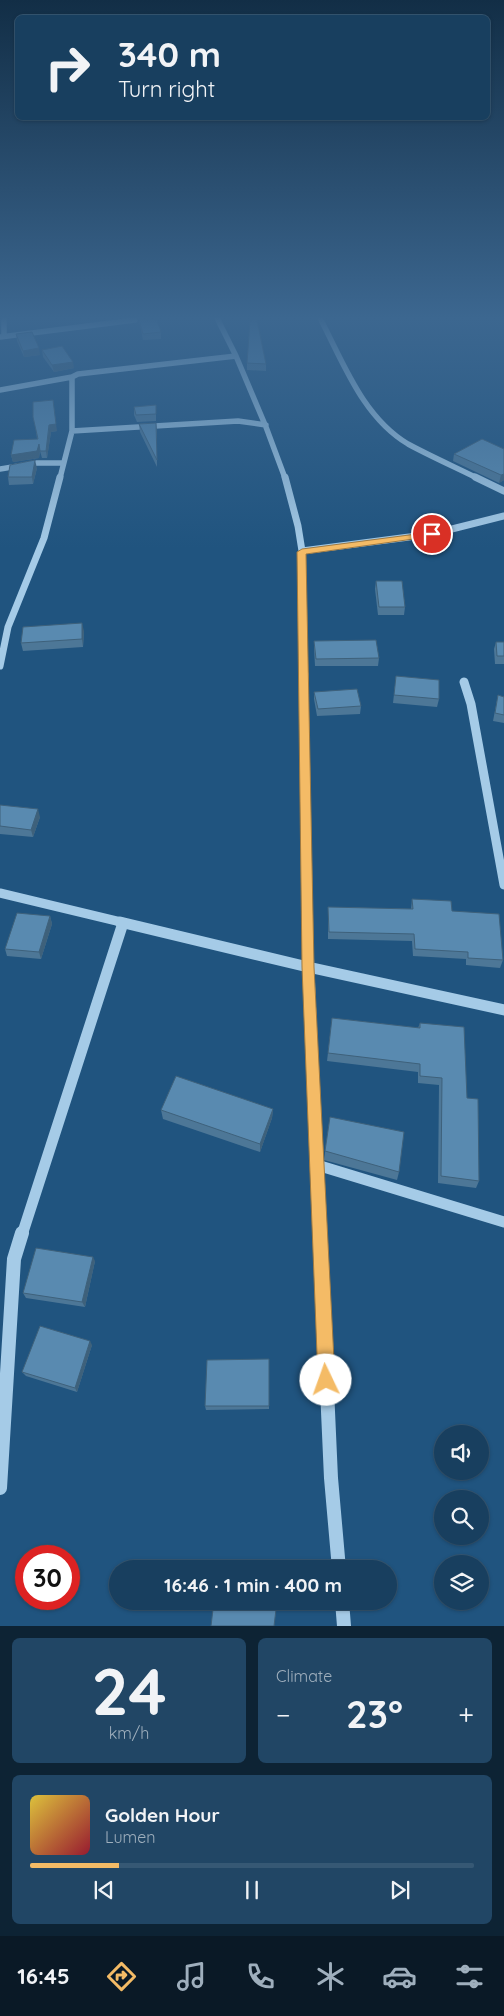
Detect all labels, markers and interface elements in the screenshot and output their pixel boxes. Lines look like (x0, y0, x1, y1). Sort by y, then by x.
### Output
text: 340 m (118, 32, 221, 76)
icon: right (35, 35, 100, 100)
text: Turn right (118, 75, 215, 103)
pin (411, 513, 453, 555)
icon: arrive (418, 520, 446, 548)
position arrow (299, 1353, 351, 1405)
map controls (434, 1425, 489, 1610)
button: sound (434, 1425, 489, 1480)
button: search (434, 1490, 489, 1545)
speed limit sign: 30 (15, 1545, 80, 1610)
button: layers (434, 1555, 489, 1610)
text: 16:46 · 1 min · 400 m (164, 1573, 342, 1597)
text: 24 (91, 1650, 167, 1731)
text: Climate (276, 1666, 332, 1686)
text: 23° (346, 1690, 403, 1738)
text: − (276, 1697, 291, 1732)
text: + (458, 1697, 474, 1732)
text: km/h (109, 1723, 149, 1743)
text: Golden Hour (105, 1803, 220, 1827)
text: Lumen (105, 1827, 156, 1847)
icon: previous (90, 1876, 118, 1904)
icon: pause (238, 1876, 266, 1904)
icon: next (386, 1876, 414, 1904)
icon: directions (104, 1959, 139, 1994)
icon: music (174, 1959, 209, 1994)
icon: phone (243, 1959, 278, 1994)
icon: climate (313, 1959, 348, 1994)
icon: car (382, 1959, 417, 1994)
icon: filters (452, 1959, 487, 1994)
text: 16:45 (17, 1962, 70, 1990)

